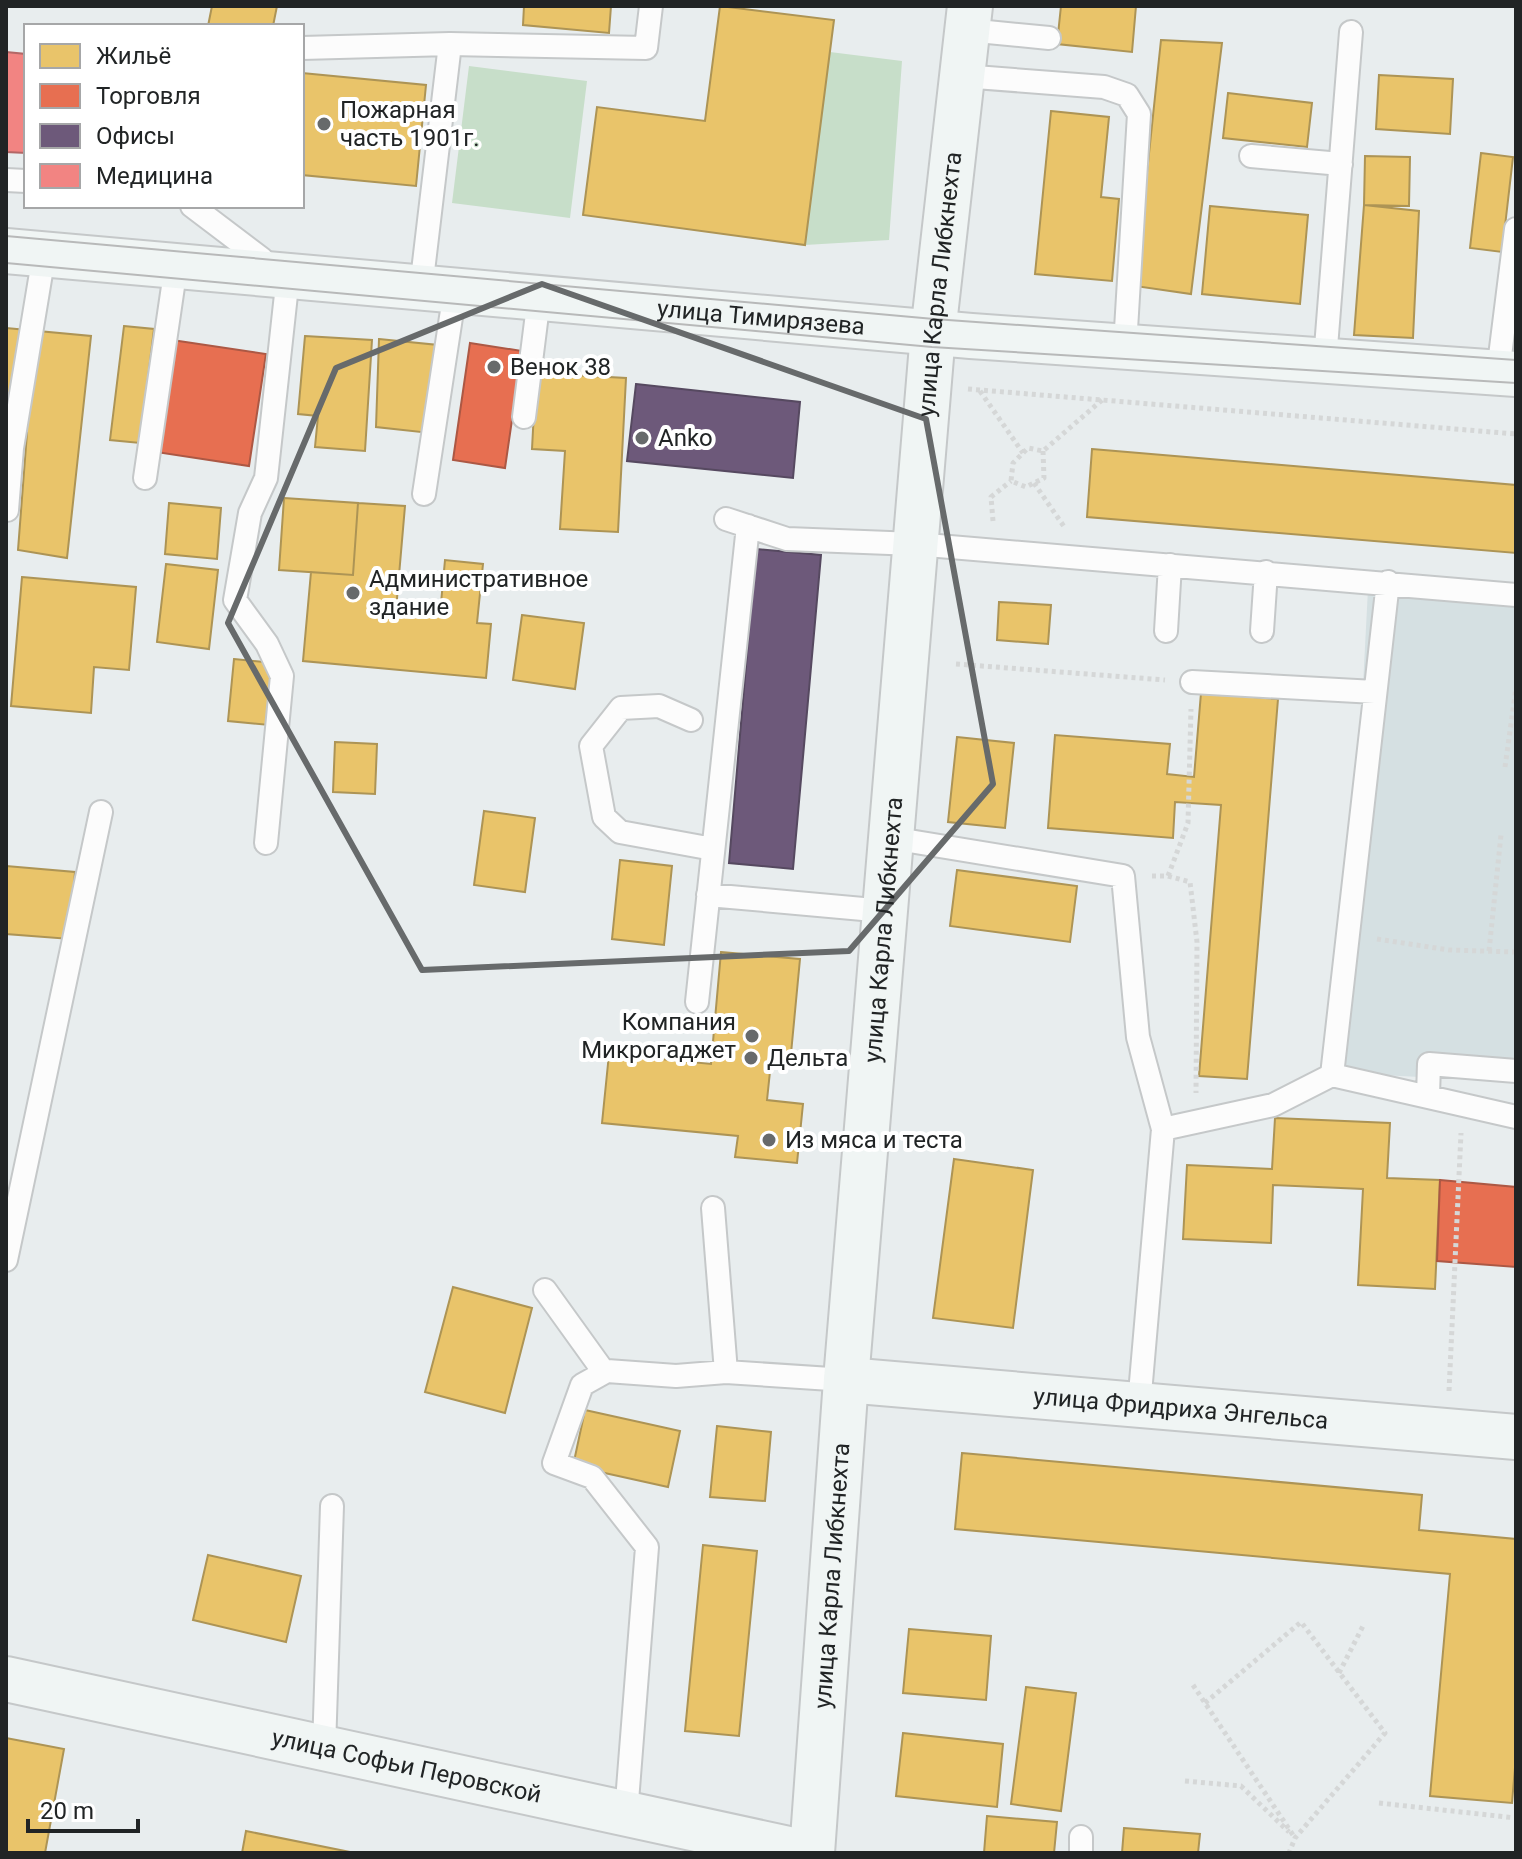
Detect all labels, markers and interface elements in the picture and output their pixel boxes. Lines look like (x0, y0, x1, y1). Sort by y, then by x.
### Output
legend (24, 24, 304, 208)
text: Жильё (96, 42, 171, 70)
text: Торговля (96, 82, 201, 110)
place label: Пожарная часть 1901г. (340, 96, 480, 152)
marker: Пожарная часть 1901г. (315, 115, 333, 133)
text: Офисы (96, 122, 175, 150)
street label: улица Карла Либкнехта (912, 150, 967, 418)
text: Медицина (96, 162, 213, 190)
street label: улица Тимирязева (656, 294, 866, 341)
place label: Венок 38 (510, 353, 611, 381)
marker: Венок 38 (485, 358, 503, 376)
place label: Anko (658, 424, 713, 452)
marker: Anko (633, 429, 651, 447)
place label: Административное здание (369, 565, 588, 621)
marker: Административное здание (344, 584, 362, 602)
street label: улица Карла Либкнехта (858, 796, 908, 1064)
place label: Компания Микрогаджет (581, 1008, 736, 1064)
marker: Компания Микрогаджет (743, 1027, 761, 1045)
place label: Дельта (767, 1044, 848, 1072)
marker: Дельта (742, 1049, 760, 1067)
place label: Из мяса и теста (785, 1126, 963, 1154)
marker: Из мяса и теста (760, 1131, 778, 1149)
street label: улица Фридриха Энгельса (1032, 1382, 1329, 1435)
street label: улица Карла Либкнехта (808, 1442, 855, 1710)
street label: улица Софьи Перовской (269, 1723, 544, 1809)
scale bar (28, 1783, 138, 1833)
text: 20 m (40, 1797, 94, 1825)

